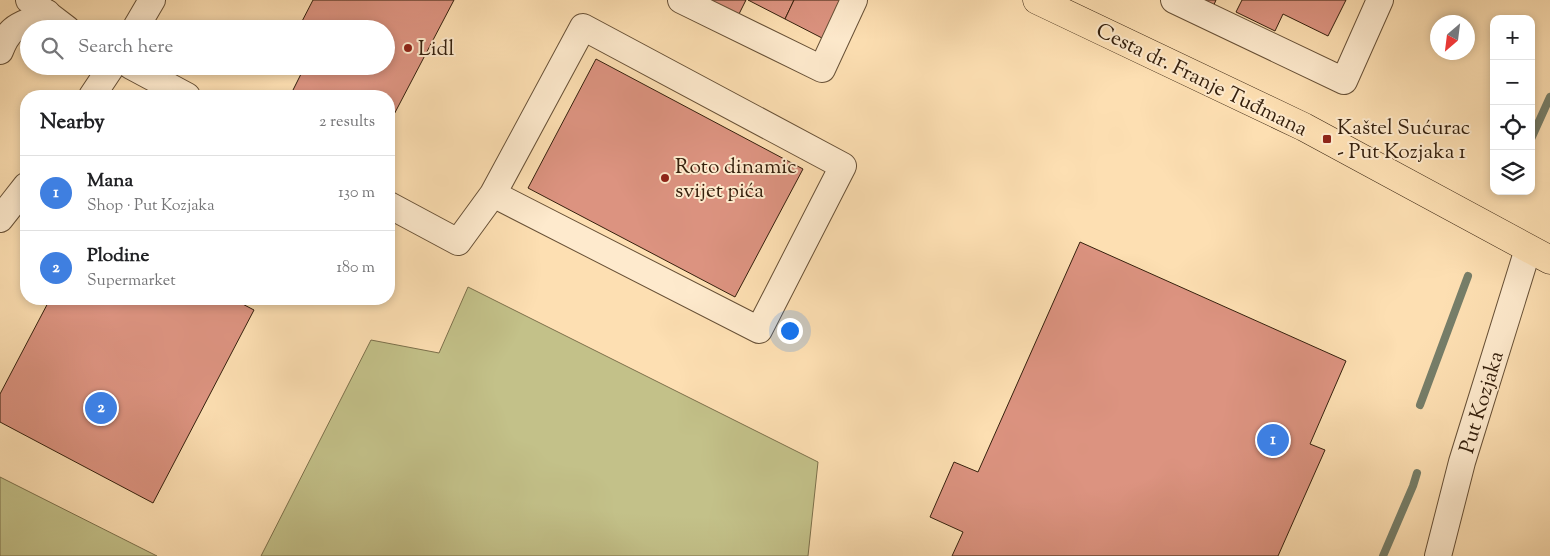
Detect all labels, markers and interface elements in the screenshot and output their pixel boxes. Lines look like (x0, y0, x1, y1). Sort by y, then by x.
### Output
north arrow (1430, 15, 1475, 60)
map controls (1490, 15, 1535, 195)
button: + (1490, 15, 1535, 60)
street label: Cesta dr. Franje Tuđmana (1090, 16, 1312, 145)
search box (20, 20, 395, 75)
icon: search (38, 34, 66, 62)
text: Search here (78, 34, 173, 61)
place label: Lidl (418, 35, 454, 65)
marker: Lidl (402, 42, 414, 54)
button: − (1490, 60, 1535, 105)
button: locate (1490, 105, 1535, 150)
text: Nearby (40, 108, 105, 138)
text: 2 results (319, 111, 375, 134)
place label: Kaštel Sućurac - Put Kozjaka 1 (1337, 114, 1470, 168)
marker: Kaštel Sućurac - Put Kozjaka 1 (1321, 133, 1333, 145)
button: layers (1490, 150, 1535, 195)
place label: Roto dinamic svijet pića (675, 153, 797, 207)
text: Mana (87, 168, 133, 195)
marker: Roto dinamic svijet pića (659, 172, 671, 184)
text: 1 (53, 182, 59, 205)
text: 130 m (338, 182, 375, 205)
text: Shop · Put Kozjaka (87, 195, 215, 218)
text: Plodine (87, 243, 149, 270)
text: 2 (52, 257, 60, 280)
text: 180 m (336, 257, 375, 280)
text: Supermarket (87, 270, 176, 293)
your location (777, 318, 803, 344)
street label: Put Kozjaka (1453, 347, 1513, 458)
pin: 2 (85, 389, 117, 427)
pin: 1 (1257, 421, 1289, 459)

